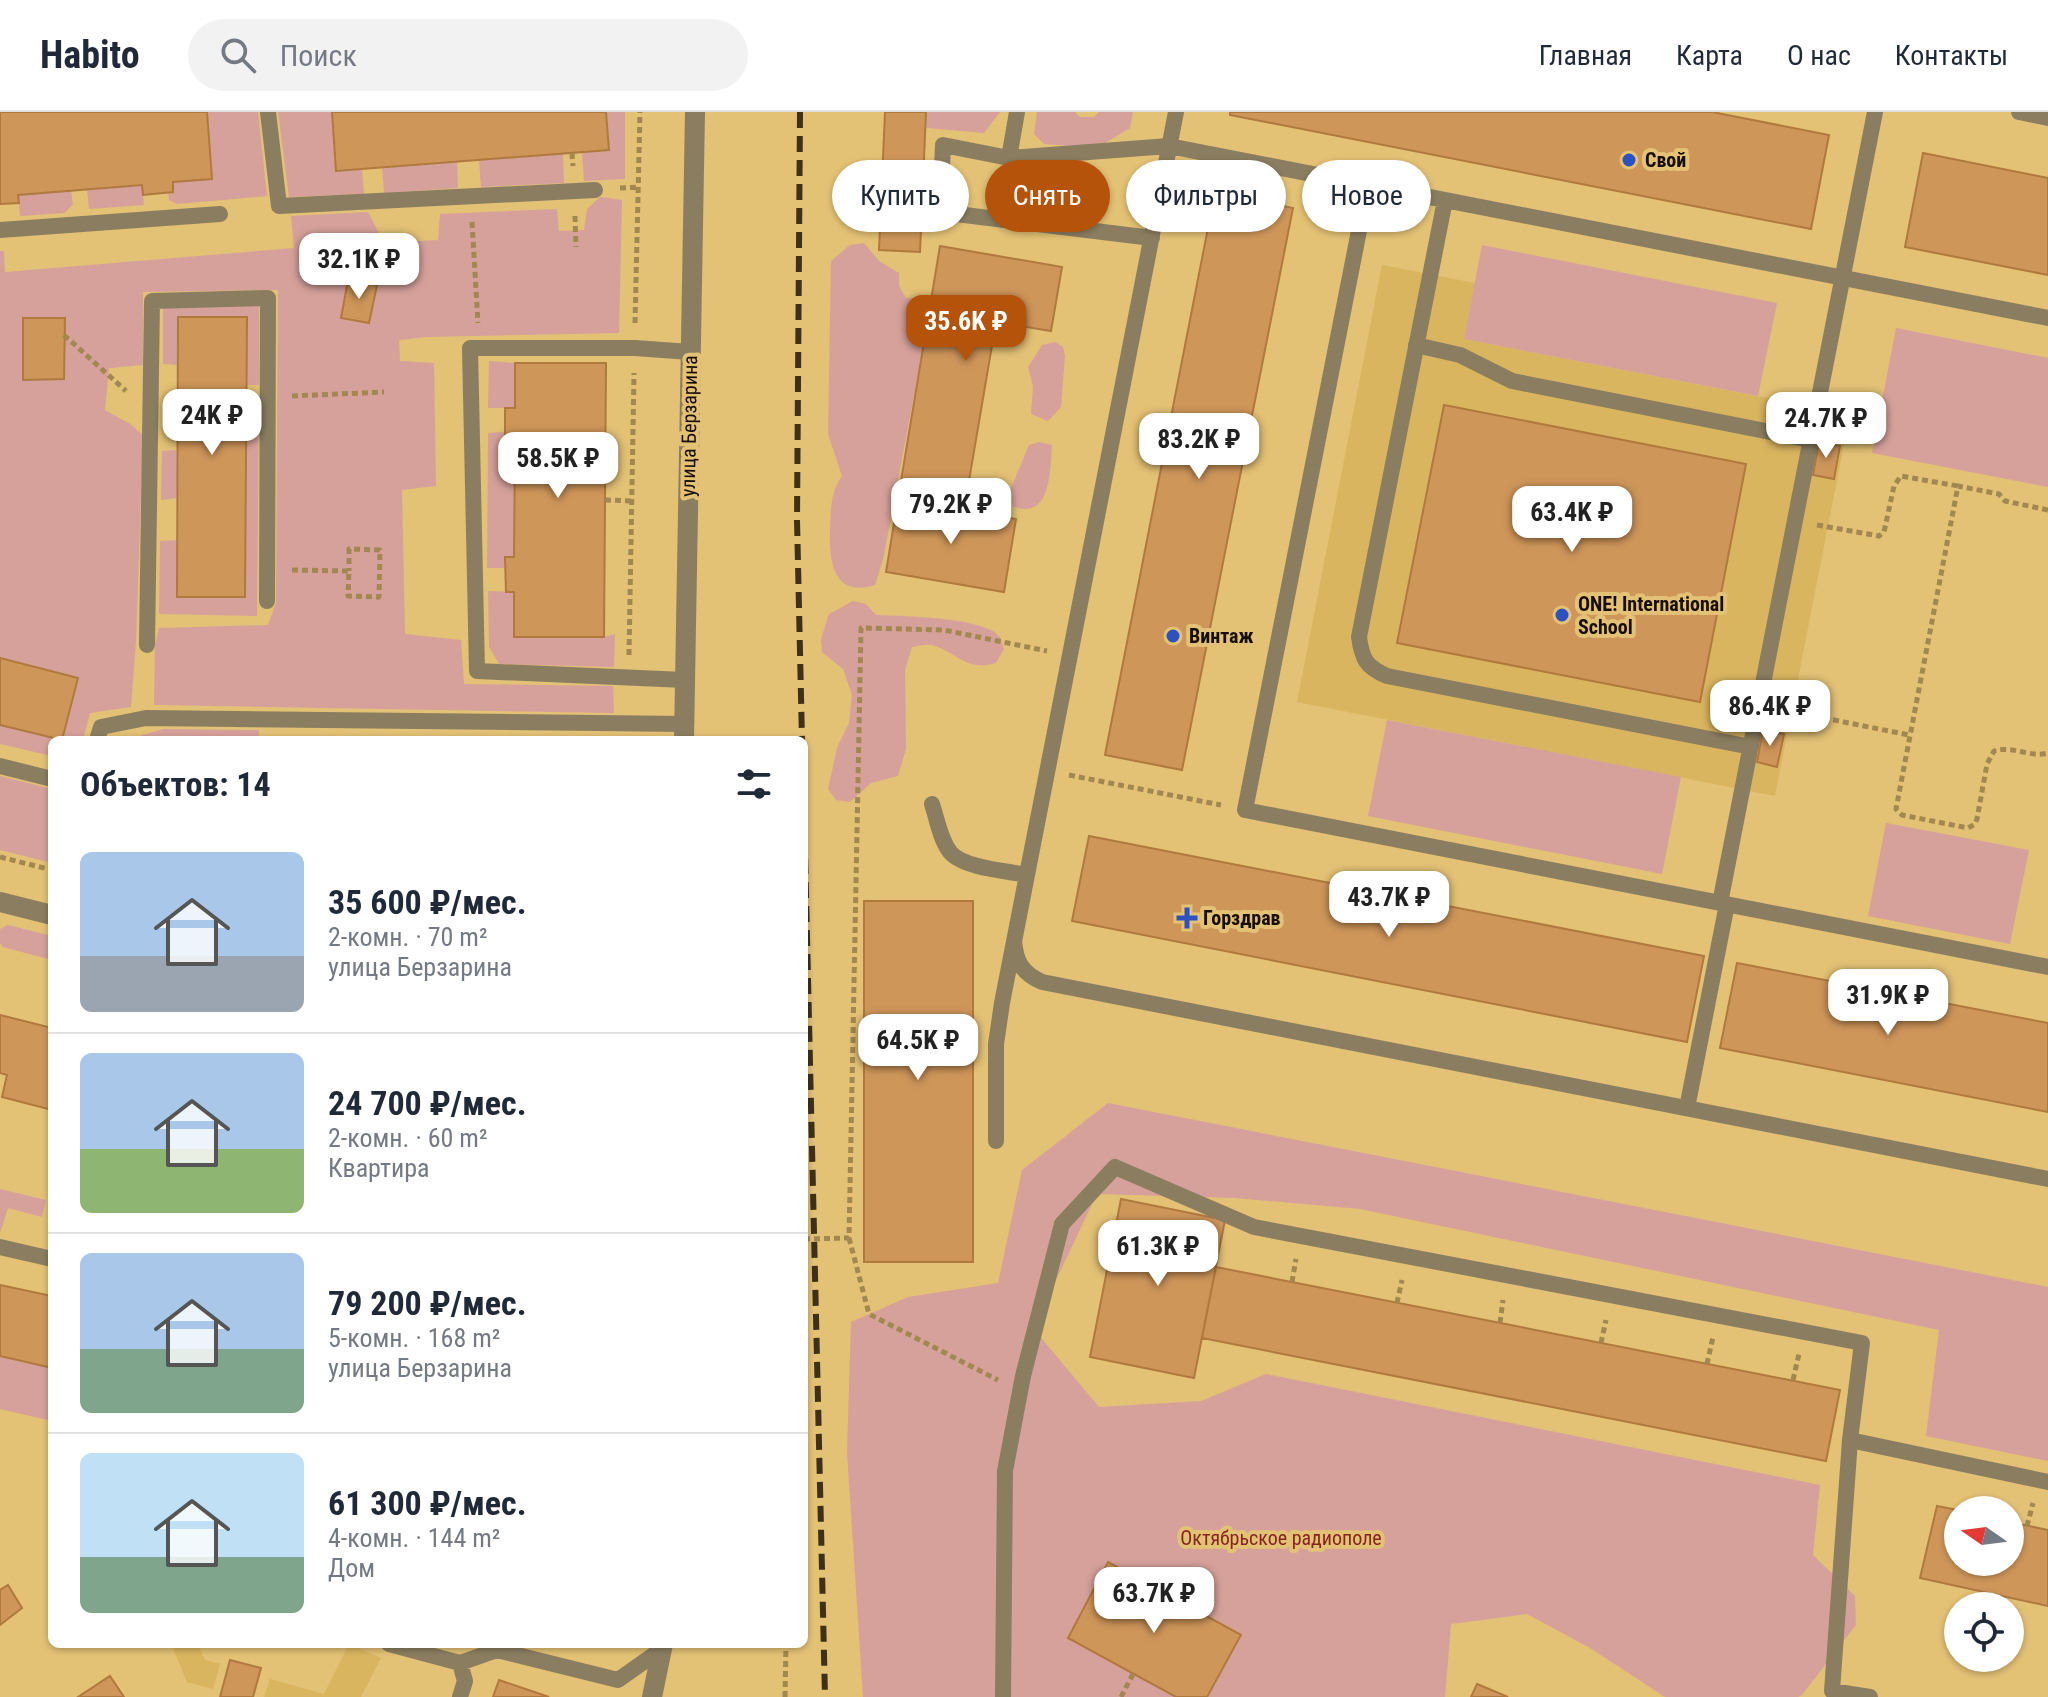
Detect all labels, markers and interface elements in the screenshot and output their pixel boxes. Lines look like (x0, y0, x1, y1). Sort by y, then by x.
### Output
search box (188, 19, 748, 91)
text: Habito (40, 33, 140, 77)
icon: search (216, 33, 260, 77)
text: Поиск (280, 38, 357, 73)
text: Главная (1539, 39, 1632, 72)
text: Карта (1676, 39, 1743, 72)
text: О нас (1787, 39, 1851, 72)
text: Контакты (1895, 39, 2008, 72)
place label: Свой (1645, 148, 1686, 172)
marker: Свой (1620, 151, 1638, 169)
chip: Купить (832, 160, 969, 232)
chip: Снять (985, 160, 1110, 232)
chip: Фильтры (1126, 160, 1286, 232)
chip: Новое (1302, 160, 1431, 232)
pin: 32.1K ₽ (285, 233, 433, 301)
text: 32.1K ₽ (317, 244, 401, 274)
pin: 35.6K ₽ (892, 295, 1040, 363)
text: 35.6K ₽ (924, 306, 1008, 336)
street label: улица Берзарина (676, 355, 702, 497)
pin: 24K ₽ (156, 389, 268, 457)
pin: 24.7K ₽ (1752, 392, 1900, 460)
text: 24K ₽ (181, 400, 243, 430)
text: 24.7K ₽ (1784, 403, 1868, 433)
pin: 83.2K ₽ (1125, 413, 1273, 481)
text: 83.2K ₽ (1157, 424, 1241, 454)
pin: 58.5K ₽ (484, 432, 632, 500)
text: 58.5K ₽ (516, 443, 600, 473)
pin: 79.2K ₽ (877, 478, 1025, 546)
pin: 63.4K ₽ (1498, 486, 1646, 554)
text: 79.2K ₽ (909, 489, 993, 519)
text: 63.4K ₽ (1530, 497, 1614, 527)
place label: ONE! International School (1578, 592, 1724, 639)
marker: ONE! International School (1553, 606, 1571, 624)
place label: Винтаж (1189, 624, 1254, 648)
marker: Винтаж (1164, 627, 1182, 645)
pin: 86.4K ₽ (1696, 680, 1844, 748)
text: 86.4K ₽ (1728, 691, 1812, 721)
icon: filters (732, 762, 776, 806)
text: Объектов: 14 (80, 764, 271, 804)
pin: 43.7K ₽ (1315, 871, 1463, 939)
text: 35 600 ₽/мес. (328, 882, 527, 922)
text: 43.7K ₽ (1347, 882, 1431, 912)
icon: home (144, 884, 240, 980)
place label: Горздрав (1203, 906, 1281, 930)
marker: Горздрав (1178, 909, 1196, 927)
text: 2-комн. · 70 m² (328, 922, 488, 952)
text: улица Берзарина (328, 952, 512, 982)
pin: 31.9K ₽ (1814, 969, 1962, 1037)
text: 31.9K ₽ (1846, 980, 1930, 1010)
pin: 64.5K ₽ (844, 1014, 992, 1082)
text: 64.5K ₽ (876, 1025, 960, 1055)
text: 24 700 ₽/мес. (328, 1083, 527, 1123)
icon: home (144, 1085, 240, 1181)
text: 2-комн. · 60 m² (328, 1123, 488, 1153)
text: Квартира (328, 1153, 430, 1183)
pin: 61.3K ₽ (1084, 1220, 1232, 1288)
text: 61.3K ₽ (1116, 1231, 1200, 1261)
text: 79 200 ₽/мес. (328, 1283, 527, 1323)
icon: home (144, 1285, 240, 1381)
text: 5-комн. · 168 m² (328, 1323, 500, 1353)
text: улица Берзарина (328, 1353, 512, 1383)
text: 61 300 ₽/мес. (328, 1483, 527, 1523)
icon: home (144, 1485, 240, 1581)
north arrow (1944, 1496, 2024, 1576)
map controls (1944, 1496, 2024, 1672)
text: 4-комн. · 144 m² (328, 1523, 500, 1553)
park label: Октябрьское радиополе (1180, 1526, 1382, 1550)
text: Дом (328, 1553, 375, 1583)
pin: 63.7K ₽ (1080, 1567, 1228, 1635)
text: 63.7K ₽ (1112, 1578, 1196, 1608)
button: locate (1944, 1592, 2024, 1672)

